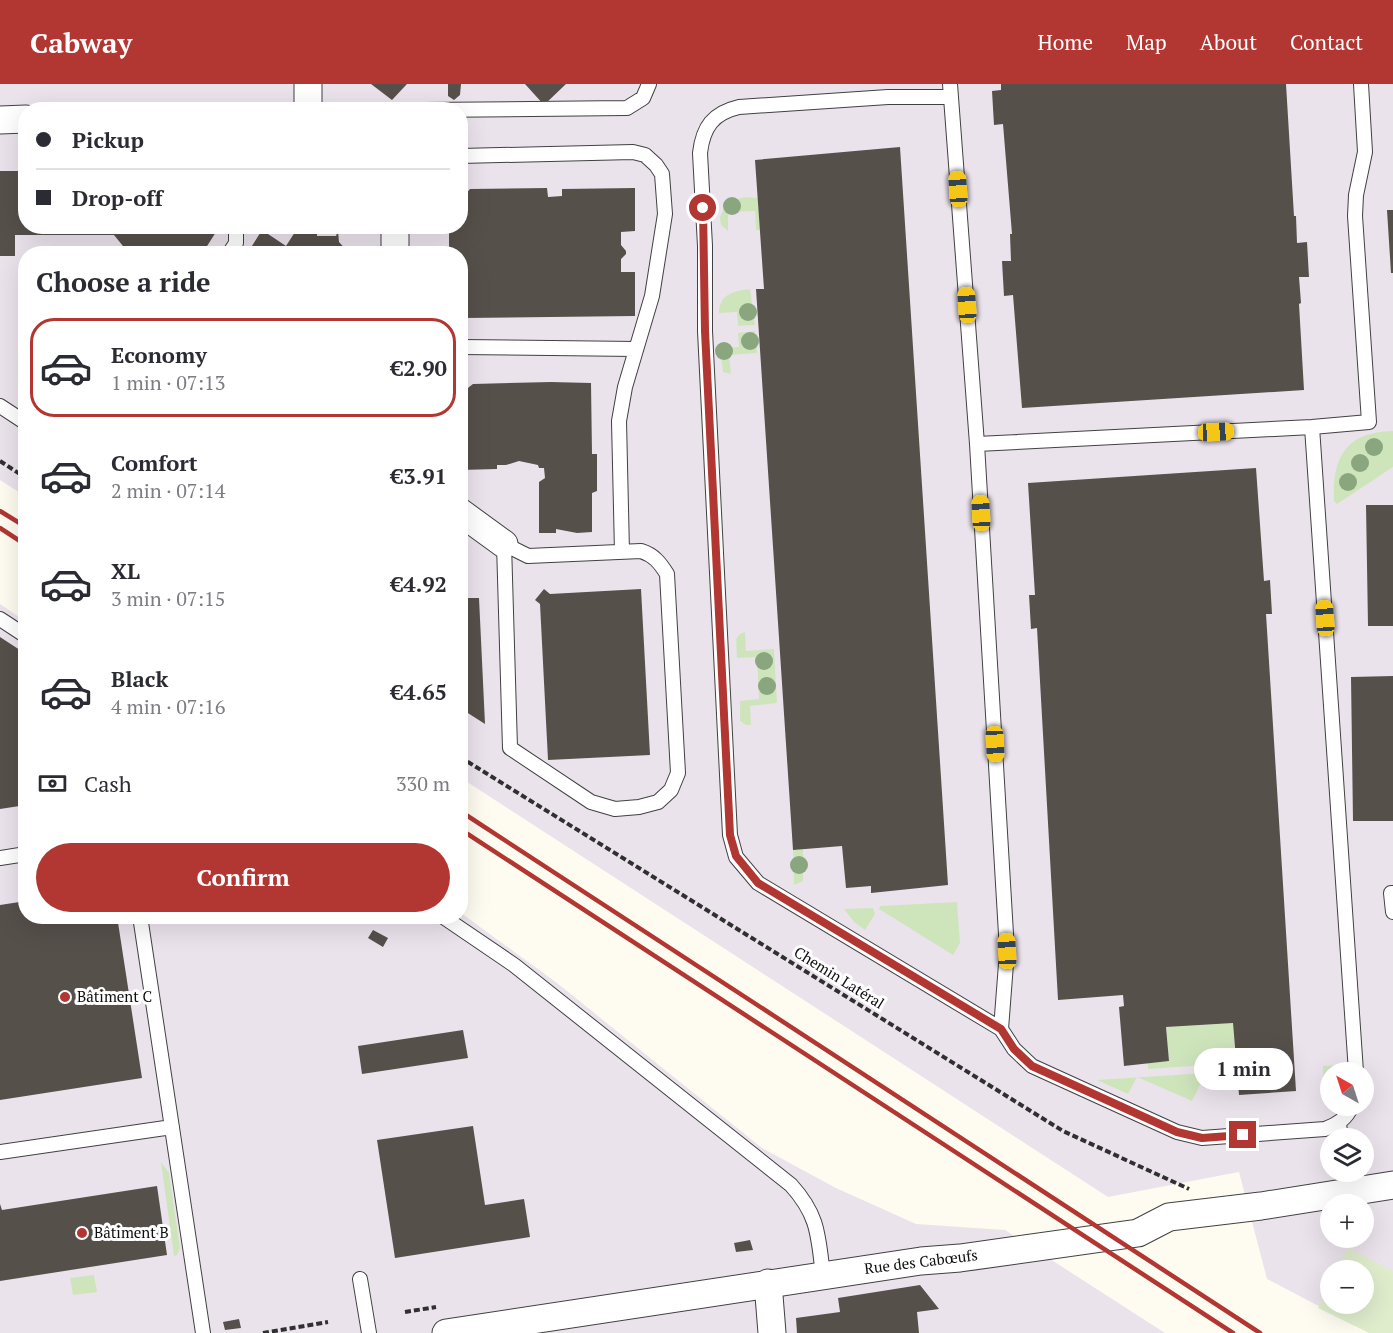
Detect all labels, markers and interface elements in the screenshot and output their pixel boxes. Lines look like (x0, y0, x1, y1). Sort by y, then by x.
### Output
text: Cabway (30, 24, 132, 61)
text: Home (1037, 28, 1093, 56)
text: Map (1126, 28, 1167, 56)
text: About (1200, 28, 1257, 56)
text: Contact (1290, 28, 1363, 56)
text: Pickup (72, 125, 144, 154)
car (948, 170, 968, 208)
text: Drop-off (72, 183, 163, 212)
route start (689, 194, 716, 221)
text: Choose a ride (36, 264, 211, 300)
car (957, 286, 977, 324)
text: Economy (111, 340, 207, 369)
icon: car (39, 341, 93, 395)
text: €2.90 (391, 353, 447, 382)
text: 1 min · 07:13 (111, 369, 225, 396)
car (1198, 422, 1234, 442)
text: Comfort (111, 448, 197, 477)
icon: car (39, 449, 93, 503)
text: €3.91 (391, 461, 447, 490)
text: 2 min · 07:14 (111, 477, 225, 504)
car (971, 495, 991, 531)
text: XL (111, 556, 140, 585)
icon: car (39, 557, 93, 611)
text: €4.92 (391, 569, 447, 598)
text: 3 min · 07:15 (111, 585, 225, 612)
car (1315, 599, 1335, 637)
text: Black (111, 664, 168, 693)
icon: car (39, 665, 93, 719)
text: €4.65 (391, 677, 447, 706)
text: 4 min · 07:16 (111, 693, 225, 720)
car (985, 726, 1005, 762)
icon: cash (36, 767, 69, 800)
text: Cash (84, 769, 132, 798)
text: 330 m (396, 770, 450, 797)
button: Confirm (36, 843, 450, 912)
car (997, 933, 1017, 969)
street label: Chemin Latéral (791, 941, 888, 1013)
place label: Bâtiment C (77, 986, 152, 1006)
marker: Bâtiment C (58, 990, 72, 1004)
callout: 1 min (1194, 1048, 1292, 1090)
text: 1 min (1216, 1055, 1271, 1082)
north arrow (1320, 1062, 1374, 1116)
map controls (1320, 1062, 1374, 1314)
route end (1229, 1121, 1256, 1148)
button: layers (1320, 1128, 1374, 1182)
button: + (1320, 1194, 1374, 1248)
place label: Bâtiment B (94, 1222, 169, 1242)
marker: Bâtiment B (75, 1226, 89, 1240)
street label: Rue des Cabœufs (863, 1244, 979, 1278)
button: − (1320, 1260, 1374, 1314)

